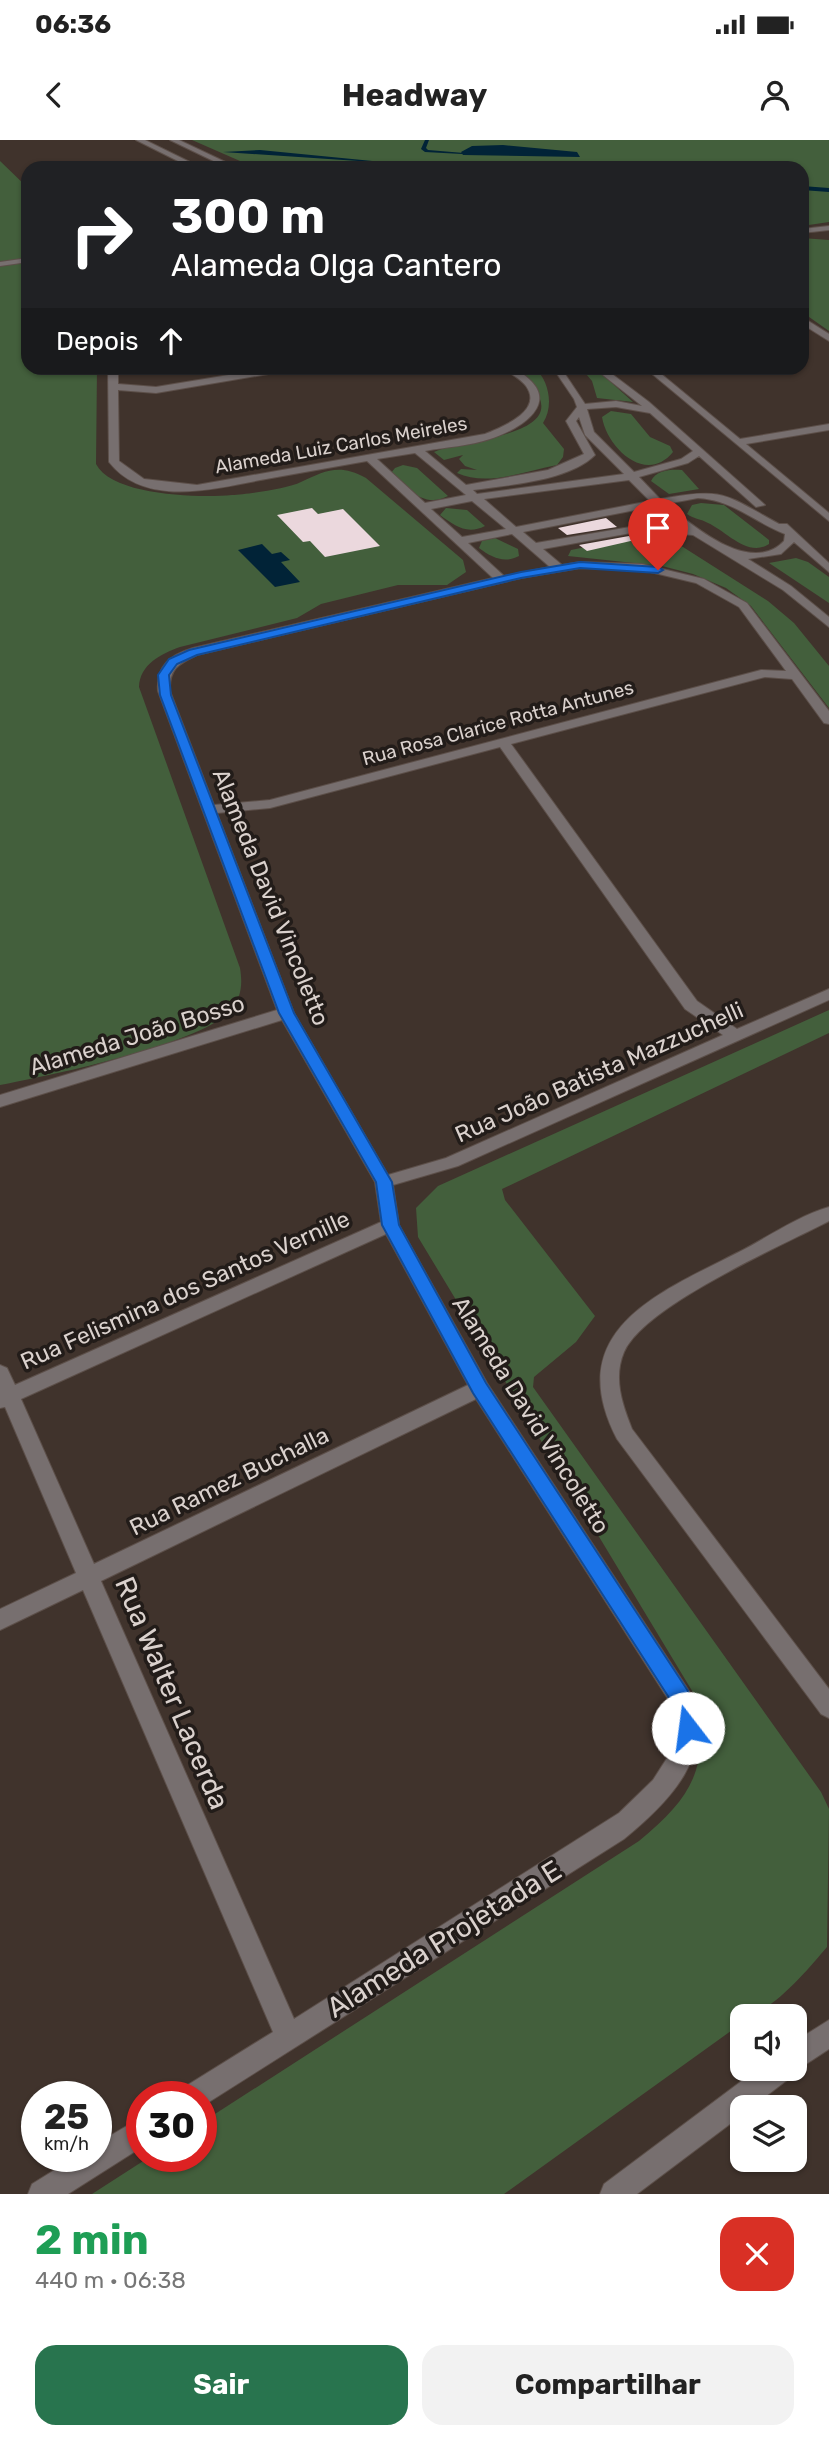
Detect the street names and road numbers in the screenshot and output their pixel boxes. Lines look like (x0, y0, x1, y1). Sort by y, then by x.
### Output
street label: Alameda Luiz Carlos Meireles (213, 411, 469, 479)
street label: Rua Rosa Clarice Rotta Antunes (360, 676, 636, 770)
street label: Alameda David Vincoletto (207, 765, 335, 1029)
street label: Alameda João Bosso (26, 989, 248, 1081)
street label: Rua João Batista Mazzuchelli (450, 996, 748, 1148)
street label: Rua Felismina dos Santos Vernille (16, 1205, 354, 1375)
street label: Alameda David Vincoletto (446, 1291, 616, 1539)
street label: Rua Ramez Buchalla (125, 1421, 333, 1541)
street label: Rua Walter Lacerda (108, 1572, 236, 1814)
street label: Alameda Projetada E (321, 1853, 567, 2025)

